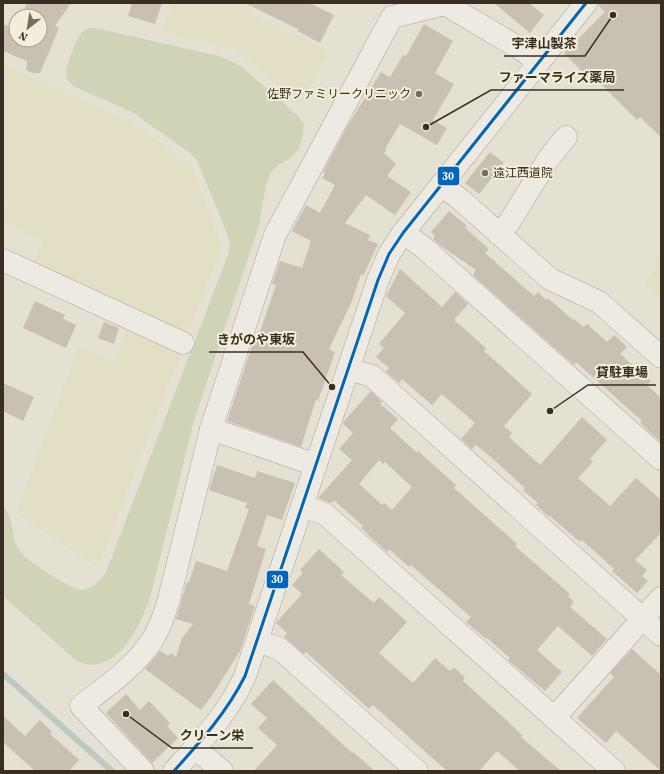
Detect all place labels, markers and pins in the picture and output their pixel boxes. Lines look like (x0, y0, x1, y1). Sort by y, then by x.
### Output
callout: 宇津山製茶 (504, 31, 585, 56)
callout: ファーマライズ薬局 (491, 65, 624, 90)
place label: 佐野ファミリークリニック (267, 86, 411, 102)
marker: 佐野ファミリークリニック (414, 89, 424, 99)
place label: 遠江西道院 (493, 165, 553, 181)
marker: 遠江西道院 (480, 168, 490, 178)
callout: きがのや東坂 (209, 327, 303, 352)
callout: 貸駐車場 (588, 360, 656, 385)
callout: クリーン栄 (172, 723, 253, 748)

